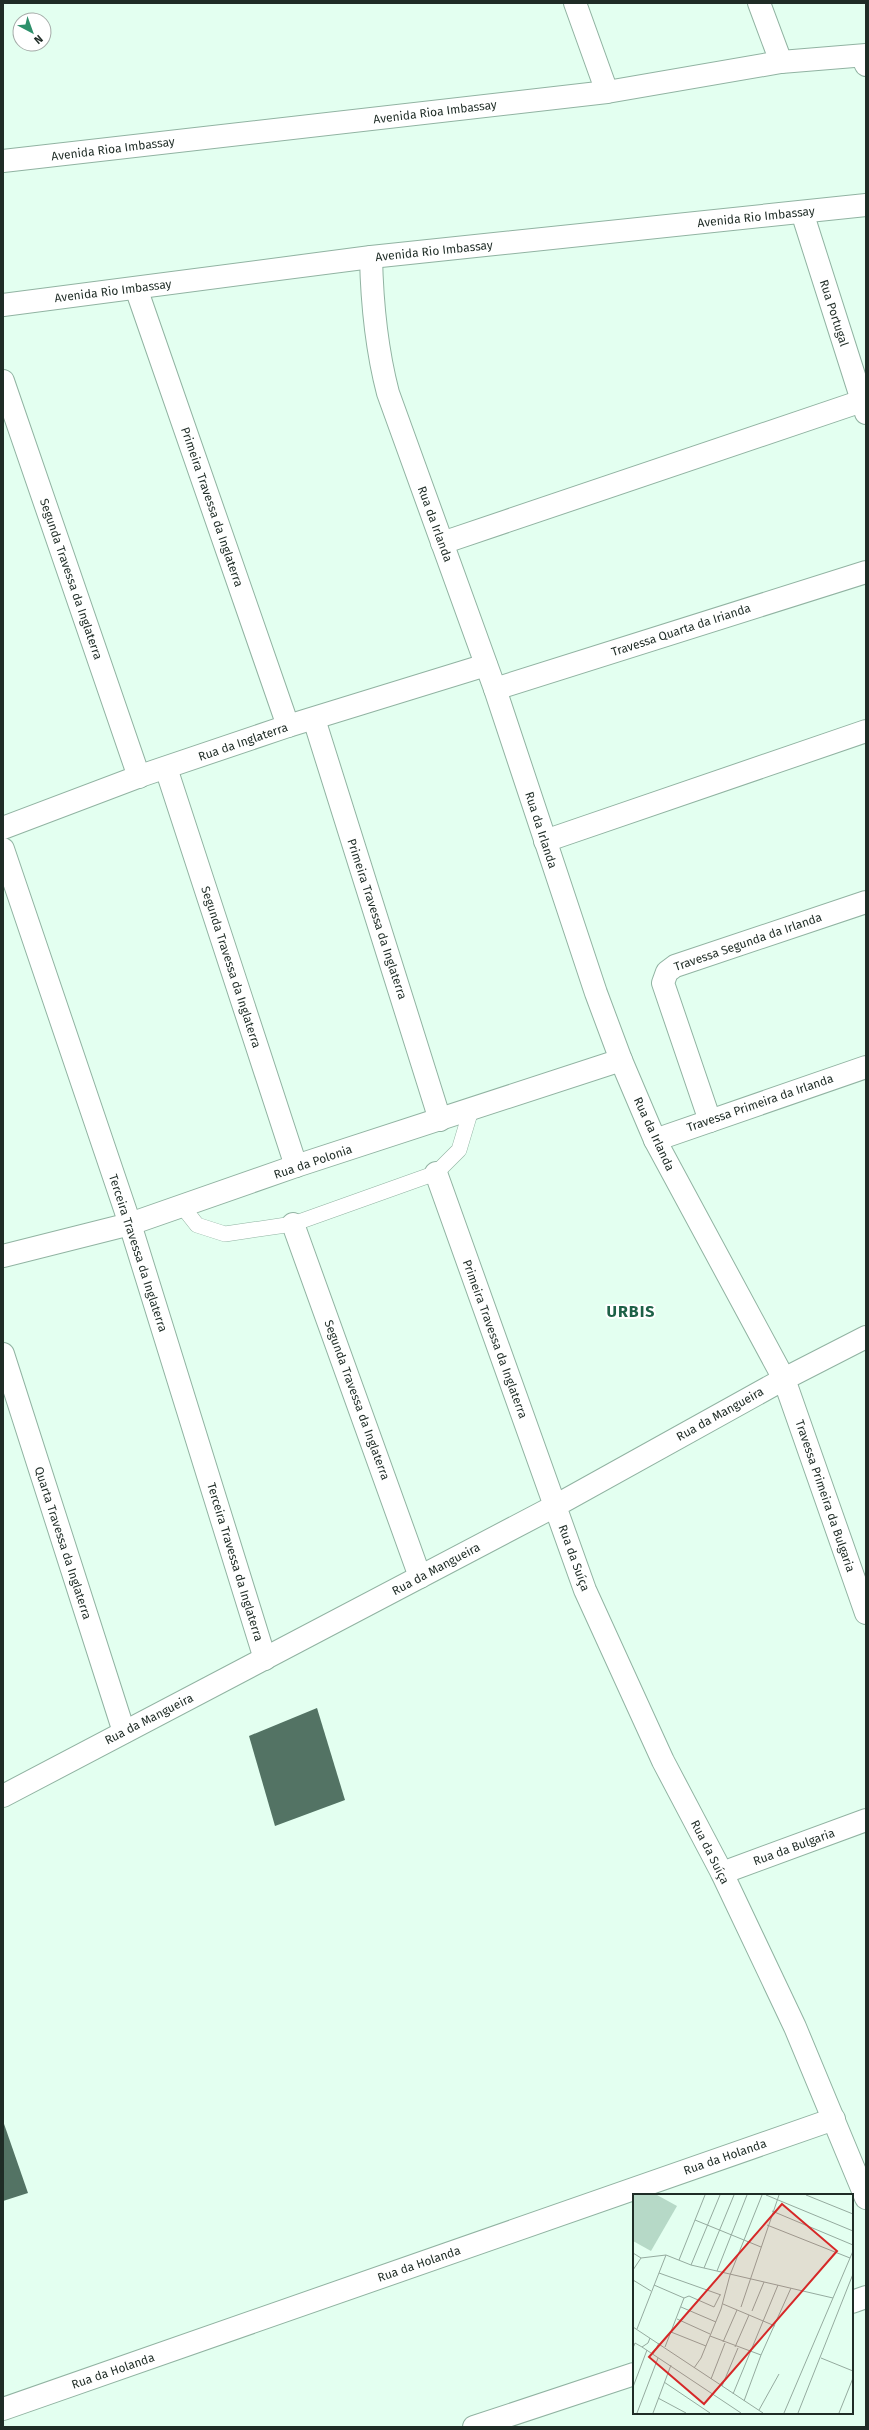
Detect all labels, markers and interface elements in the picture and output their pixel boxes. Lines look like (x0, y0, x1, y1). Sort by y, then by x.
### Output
north arrow (12, 12, 52, 52)
text: N (31, 32, 45, 46)
street label: Avenida Rioa Imbassay (372, 97, 498, 127)
street label: Avenida Rioa Imbassay (50, 134, 176, 164)
street label: Avenida Rio Imbassay (697, 204, 815, 230)
street label: Avenida Rio Imbassay (375, 238, 493, 264)
street label: Avenida Rio Imbassay (54, 277, 172, 305)
street label: Rua Portugal (817, 278, 852, 349)
street label: Primeira Travessa da Inglaterra (178, 425, 246, 589)
street label: Rua da Irlanda (415, 484, 455, 564)
street label: Segunda Travessa da Inglaterra (37, 497, 105, 661)
street label: Travessa Quarta da Irianda (610, 601, 752, 659)
street label: Rua da Inglaterra (196, 720, 290, 764)
street label: Rua da Irlanda (522, 790, 560, 870)
street label: Primeira Travessa da Inglaterra (344, 837, 410, 1001)
street label: Segunda Travessa da Inglaterra (198, 884, 264, 1050)
street label: Travessa Segunda da Irlanda (672, 910, 824, 974)
street label: Travessa Primeira da Irlanda (685, 1071, 835, 1135)
street label: Rua da Irlanda (631, 1095, 677, 1173)
street label: Rua da Polonia (272, 1142, 354, 1182)
street label: Terceira Travessa da Inglaterra (106, 1172, 170, 1334)
street label: Primeira Travessa da Inglaterra (460, 1258, 530, 1420)
district label: URBIS (606, 1302, 656, 1321)
street label: Segunda Travessa da Inglaterra (321, 1318, 393, 1482)
street label: Rua da Mangueira (674, 1384, 766, 1444)
street label: Travessa Primeira da Bulgaria (792, 1418, 858, 1574)
street label: Quarta Travessa da Inglaterra (32, 1465, 94, 1621)
street label: Terceira Travessa da Inglaterra (204, 1481, 266, 1643)
street label: Rua da Suíça (555, 1523, 593, 1593)
street label: Rua da Mangueira (390, 1540, 482, 1598)
street label: Rua da Mangueira (102, 1691, 196, 1747)
street label: Rua da Suíça (688, 1818, 732, 1886)
street label: Rua da Bulgaria (751, 1826, 837, 1868)
street label: Rua da Holanda (682, 2136, 768, 2178)
inset map (633, 2194, 853, 2414)
street label: Rua da Holanda (376, 2243, 462, 2285)
street label: Rua da Holanda (70, 2350, 156, 2392)

